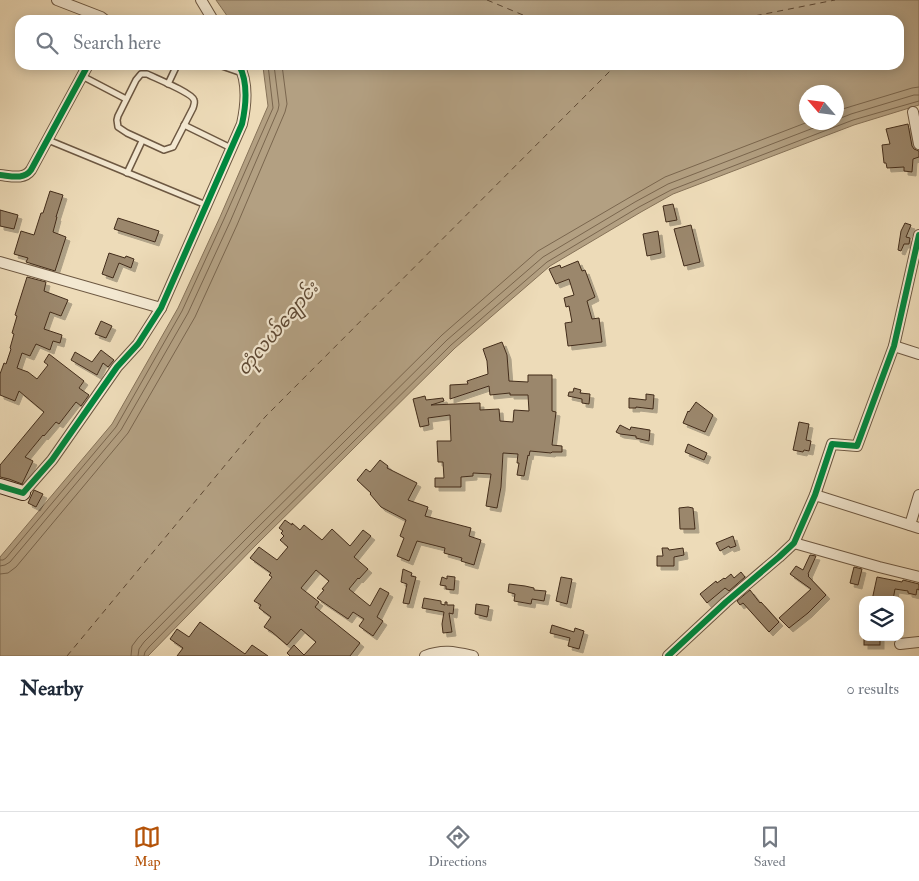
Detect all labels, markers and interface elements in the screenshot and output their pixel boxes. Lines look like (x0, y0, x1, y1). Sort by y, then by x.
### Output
search box (15, 15, 904, 70)
icon: search (33, 29, 61, 57)
text: Search here (73, 31, 161, 55)
north arrow (799, 85, 844, 130)
water label: တုံလယ်ချောင်း (231, 275, 327, 382)
map controls (859, 596, 904, 641)
button: layers (859, 596, 904, 641)
text: Nearby (20, 675, 83, 702)
text: 0 results (846, 679, 899, 699)
tab: Map (133, 823, 161, 870)
tab: Directions (428, 823, 487, 870)
tab: Saved (754, 823, 786, 870)

